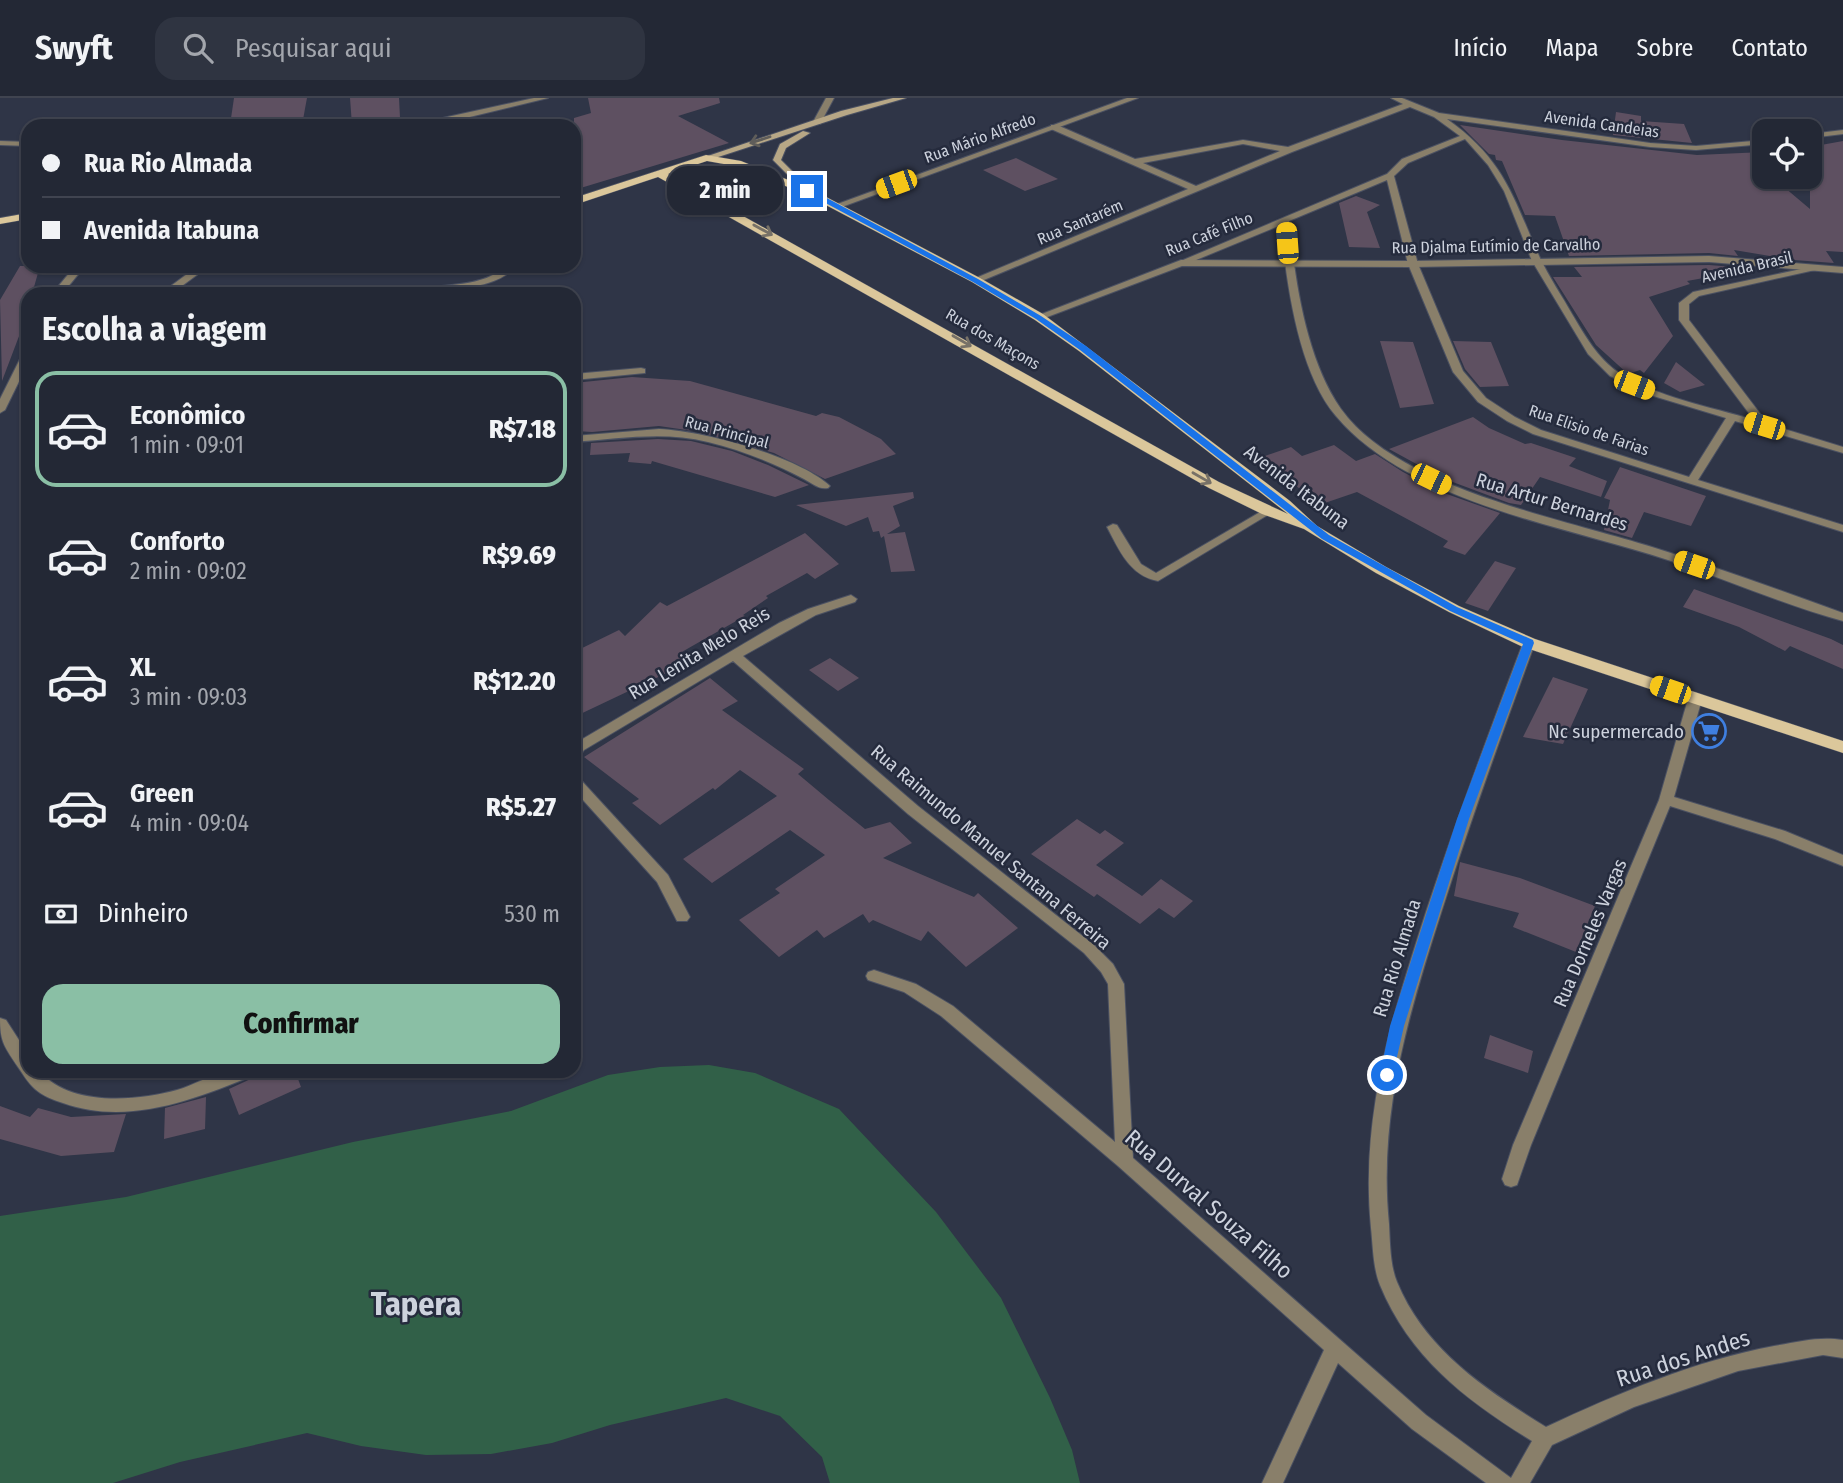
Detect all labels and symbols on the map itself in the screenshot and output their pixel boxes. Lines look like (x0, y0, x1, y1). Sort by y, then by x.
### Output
street label: Avenida Candeias (1544, 107, 1661, 141)
street label: Rua Mário Alfredo (922, 109, 1038, 167)
one-way arrow (750, 135, 772, 147)
callout: 2 min (667, 166, 782, 216)
car (873, 167, 920, 201)
route end (791, 175, 823, 207)
street label: Rua Santarém (1034, 195, 1126, 249)
street label: Rua Café Filho (1163, 208, 1255, 260)
car (1276, 221, 1299, 265)
one-way arrow (753, 223, 773, 237)
street label: Rua Djalma Eutímio de Carvalho (1392, 235, 1600, 257)
street label: Avenida Brasil (1700, 247, 1794, 287)
street label: Rua dos Maçons (942, 304, 1044, 374)
one-way arrow (951, 335, 971, 349)
car (1611, 368, 1658, 402)
street label: Rua Elisio de Farias (1526, 401, 1652, 459)
car (1741, 410, 1788, 442)
street label: Rua Principal (683, 412, 771, 452)
street label: Avenida Itabuna (1240, 440, 1354, 534)
car (1408, 460, 1455, 498)
street label: Rua Artur Bernardes (1473, 468, 1631, 536)
one-way arrow (1192, 471, 1212, 485)
car (1671, 548, 1718, 582)
street label: Rua Lenita Melo Reis (624, 602, 774, 704)
car (1647, 673, 1694, 707)
supermarket icon: Nc supermercado (1690, 712, 1728, 750)
place label: Nc supermercado (1548, 720, 1684, 743)
street label: Rua Raimundo Manuel Santana Ferreira (866, 740, 1116, 954)
street label: Rua Dorneles Vargas (1548, 856, 1632, 1010)
street label: Rua Rio Almada (1368, 896, 1426, 1020)
route start (1371, 1059, 1403, 1091)
street label: Rua Durval Souza Filho (1119, 1123, 1299, 1285)
district label: Tapera (371, 1285, 461, 1323)
street label: Rua dos Andes (1613, 1323, 1753, 1393)

